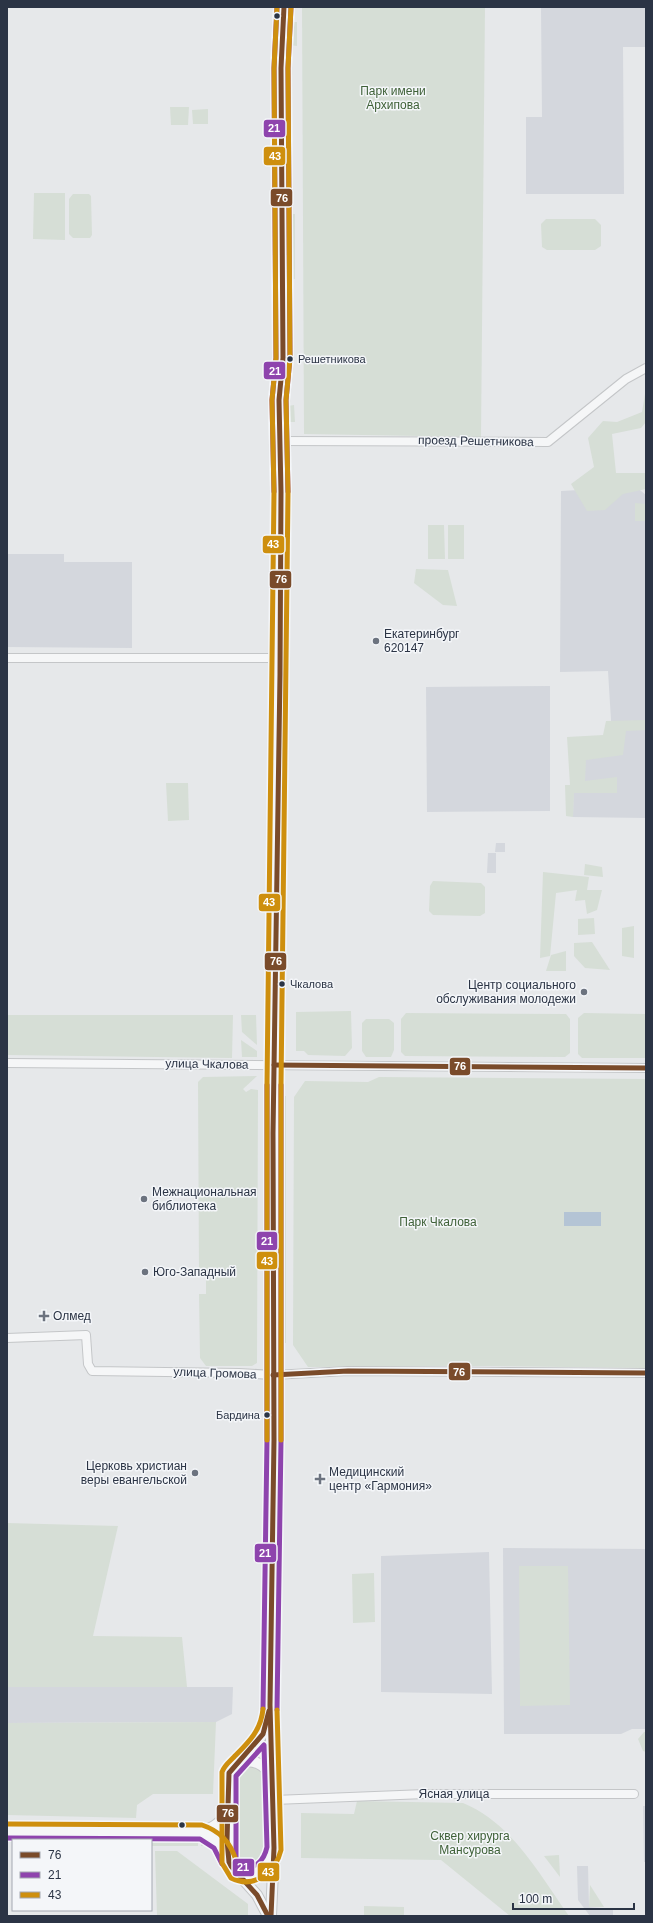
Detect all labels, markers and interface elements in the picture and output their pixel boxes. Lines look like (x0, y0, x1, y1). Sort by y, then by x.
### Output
unlabelled marker (272, 11, 282, 21)
park label: Парк имени Архипова (360, 84, 426, 112)
line badge: 21 (263, 119, 286, 138)
text: 21 (268, 122, 280, 134)
line badge: 43 (263, 146, 286, 166)
text: 43 (269, 150, 281, 162)
line badge: 76 (270, 188, 293, 207)
text: 76 (276, 192, 288, 204)
place label: Решетникова (298, 353, 367, 365)
marker: Решетникова (285, 354, 295, 364)
line badge: 21 (263, 361, 286, 380)
text: 21 (269, 365, 281, 377)
street label: проезд Решетникова (418, 433, 534, 449)
line badge: 43 (262, 535, 285, 554)
text: 43 (267, 538, 279, 550)
line badge: 76 (269, 570, 292, 589)
text: 76 (275, 573, 287, 585)
place label: Екатеринбург 620147 (384, 627, 460, 655)
marker: Екатеринбург 620147 (371, 636, 381, 646)
line badge: 43 (258, 893, 281, 912)
text: 43 (263, 896, 275, 908)
line badge: 76 (264, 952, 287, 971)
text: 76 (270, 955, 282, 967)
place label: Чкалова (290, 978, 334, 990)
place label: Центр социального обслуживания молодежи (436, 978, 576, 1006)
marker: Чкалова (277, 979, 287, 989)
marker: Центр социального обслуживания молодежи (579, 987, 589, 997)
street label: улица Чкалова (165, 1056, 249, 1072)
line badge: 76 (449, 1057, 471, 1076)
text: 76 (454, 1060, 466, 1072)
place label: Межнациональная библиотека (152, 1185, 257, 1213)
marker: Межнациональная библиотека (139, 1194, 149, 1204)
park label: Парк Чкалова (399, 1215, 477, 1229)
line badge: 21 (256, 1231, 278, 1251)
text: 21 (261, 1235, 273, 1247)
line badge: 43 (256, 1251, 278, 1270)
text: 43 (261, 1255, 273, 1267)
place label: Юго-Западный (153, 1265, 236, 1279)
marker: Юго-Западный (140, 1267, 150, 1277)
place label: Олмед (53, 1309, 91, 1323)
marker: Олмед (38, 1310, 50, 1322)
line badge: 76 (448, 1362, 471, 1381)
street label: улица Громова (173, 1365, 257, 1381)
text: 76 (453, 1366, 465, 1378)
place label: Бардина (216, 1409, 261, 1421)
marker: Бардина (262, 1410, 272, 1420)
place label: Церковь христиан веры евангельской (81, 1459, 187, 1487)
place label: Медицинский центр «Гармония» (329, 1465, 432, 1493)
marker: Церковь христиан веры евангельской (190, 1468, 200, 1478)
marker: Медицинский центр «Гармония» (314, 1473, 326, 1485)
line badge: 21 (254, 1543, 277, 1563)
text: 21 (259, 1547, 271, 1559)
street label: Ясная улица (419, 1787, 490, 1801)
line badge: 76 (216, 1804, 239, 1823)
text: 76 (222, 1807, 234, 1819)
unlabelled marker (177, 1820, 187, 1830)
park label: Сквер хирурга Мансурова (430, 1829, 510, 1857)
legend (12, 1839, 152, 1911)
text: 76 (48, 1848, 62, 1862)
line badge: 21 (232, 1858, 255, 1877)
text: 21 (237, 1861, 249, 1873)
line badge: 43 (257, 1862, 280, 1882)
text: 43 (262, 1866, 274, 1878)
text: 21 (48, 1868, 62, 1882)
scale bar (513, 1885, 634, 1911)
text: 43 (48, 1888, 62, 1902)
text: 100 m (519, 1892, 552, 1906)

